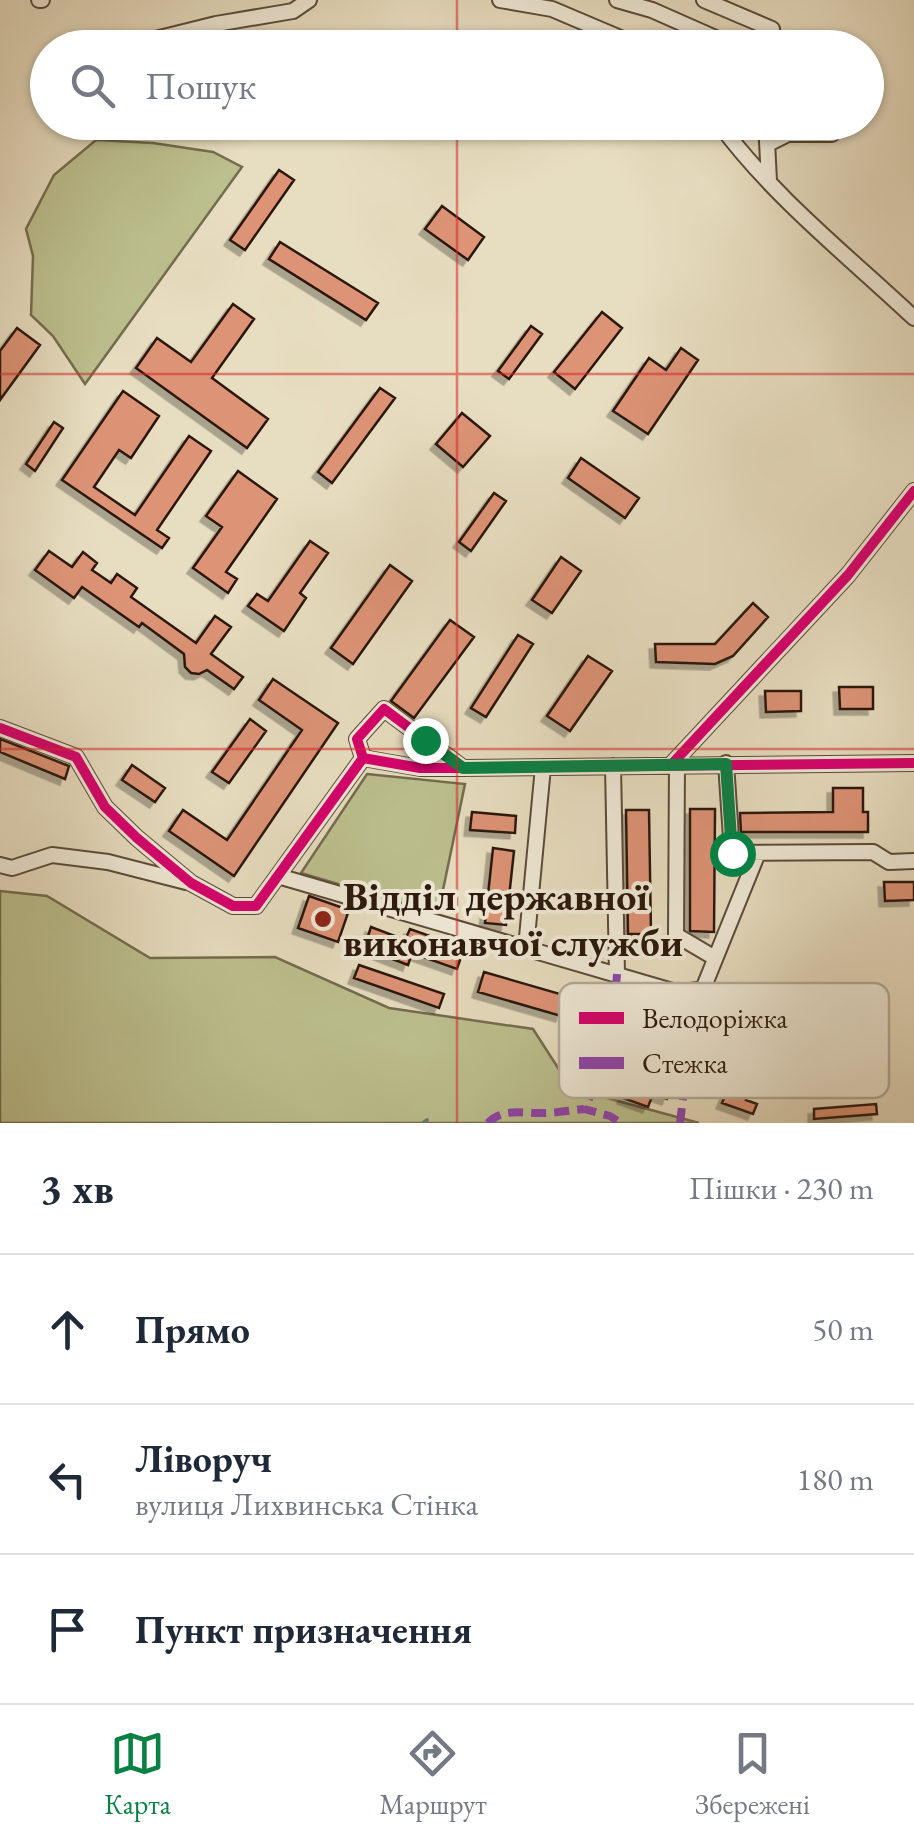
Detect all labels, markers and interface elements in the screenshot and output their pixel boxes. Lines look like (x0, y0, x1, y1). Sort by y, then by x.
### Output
search box (30, 30, 884, 140)
icon: search (65, 58, 120, 113)
text: Пошук (145, 61, 256, 110)
route end (403, 718, 449, 764)
route start (710, 831, 756, 877)
place label: Відділ державної виконавчої служби (343, 870, 683, 968)
marker: Відділ державної виконавчої служби (312, 908, 334, 930)
legend (559, 983, 889, 1098)
text: Велодоріжка (642, 1000, 789, 1036)
text: Стежка (642, 1045, 728, 1081)
text: 3 хв (40, 1161, 114, 1216)
text: Пішки · 230 m (689, 1167, 874, 1209)
icon: ahead (40, 1302, 95, 1357)
text: Прямо (135, 1305, 250, 1354)
text: 50 m (812, 1308, 874, 1350)
text: Ліворуч (135, 1434, 272, 1483)
icon: left (40, 1452, 95, 1507)
text: 180 m (797, 1458, 874, 1500)
text: вулиця Лихвинська Стінка (135, 1483, 478, 1525)
icon: arrive (40, 1602, 95, 1657)
text: Пункт призначення (135, 1605, 472, 1654)
tab: Карта (104, 1726, 171, 1822)
tab: Маршрут (379, 1726, 487, 1822)
tab: Збережені (695, 1726, 810, 1822)

